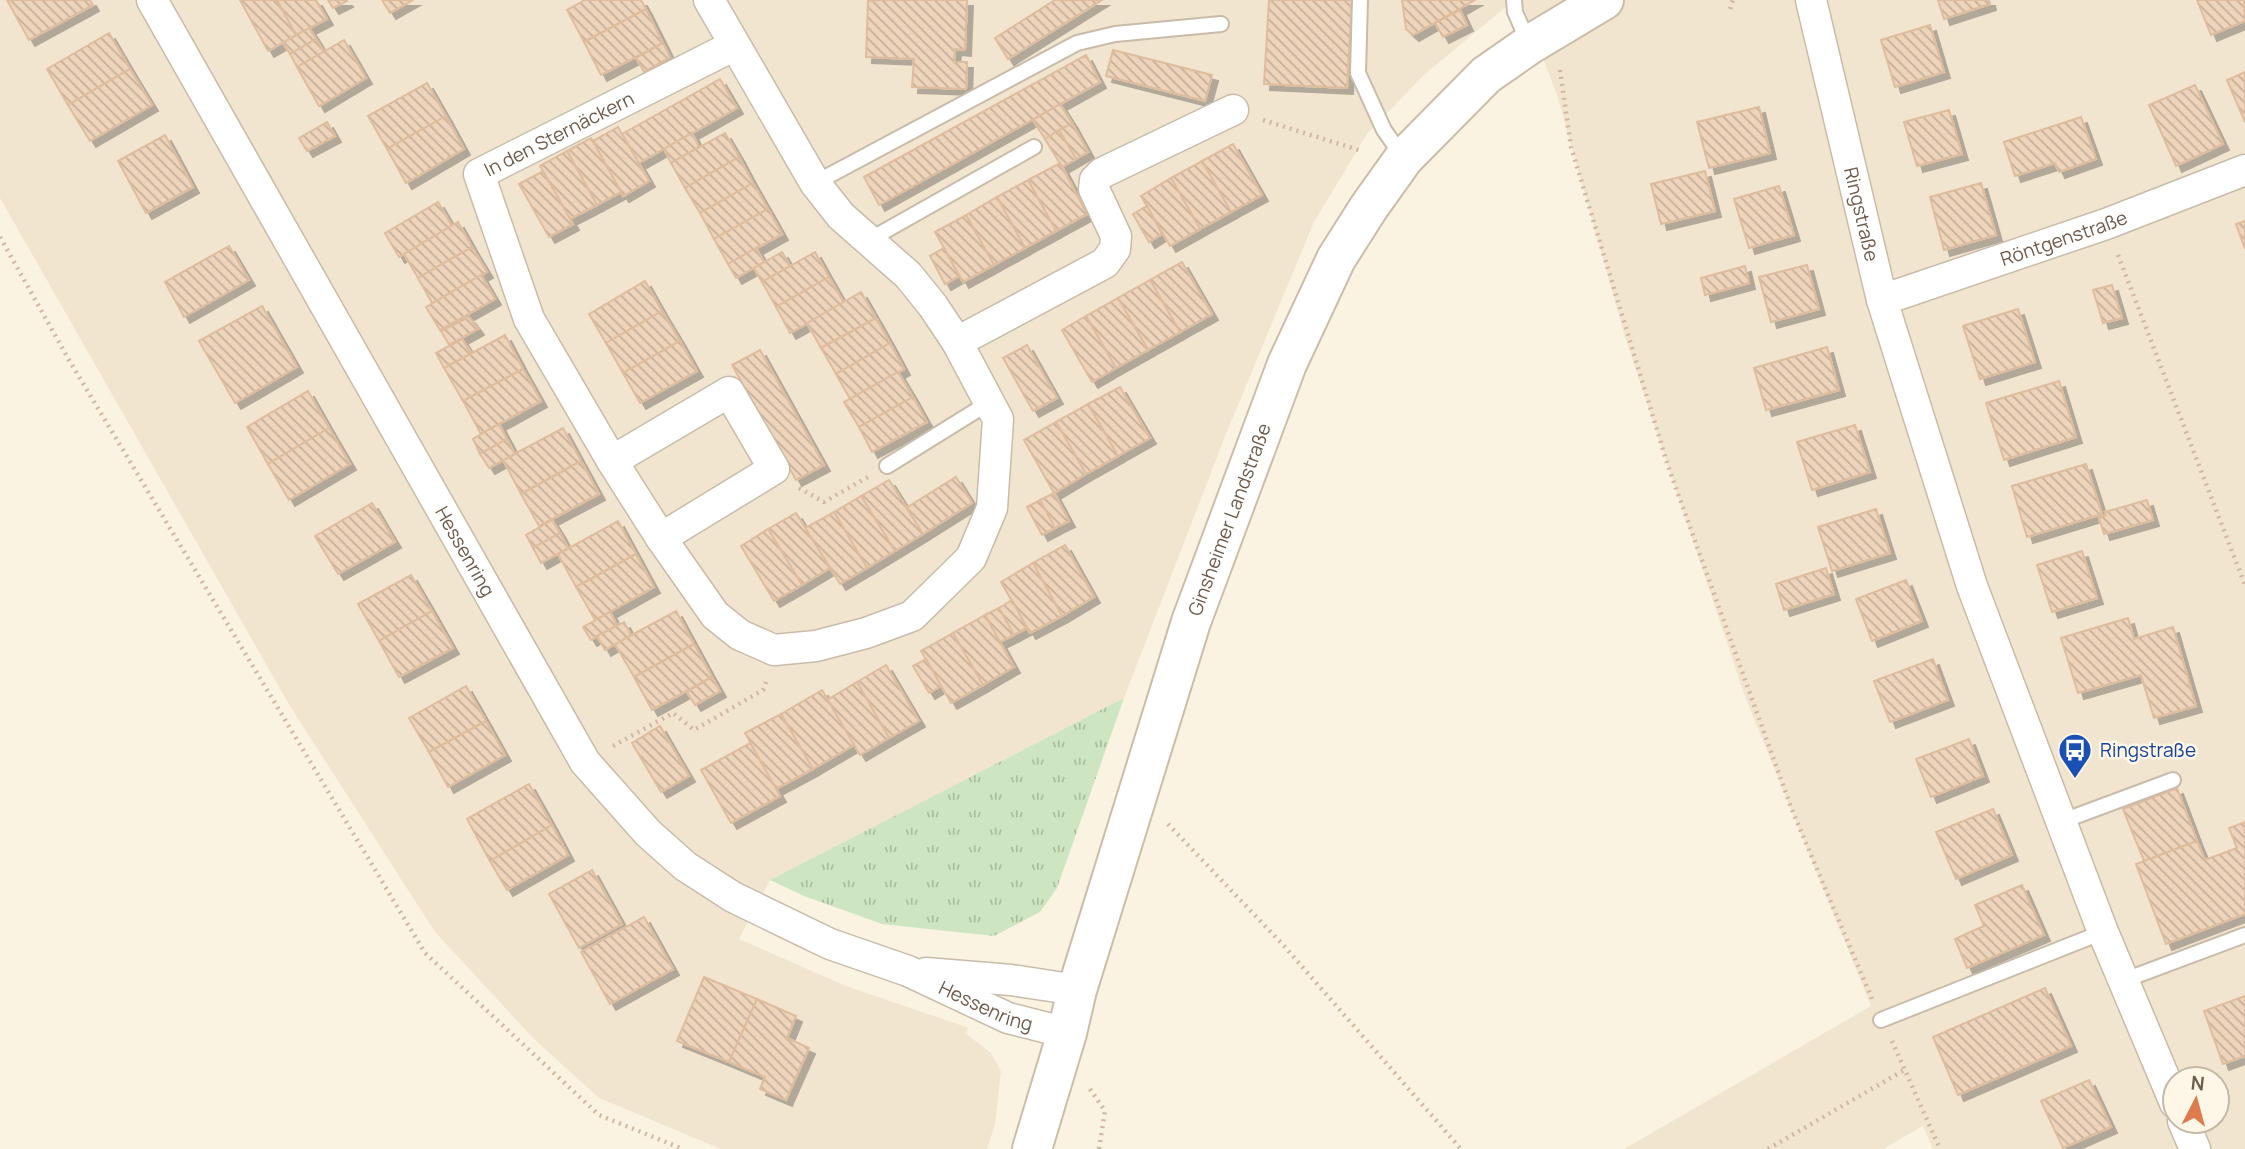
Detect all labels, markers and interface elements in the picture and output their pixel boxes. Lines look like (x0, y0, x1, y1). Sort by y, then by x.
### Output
street label: In den Sternäckern (480, 85, 638, 182)
street label: Ringstraße (1838, 164, 1885, 264)
street label: Röntgenstraße (1997, 204, 2131, 272)
street label: Ginsheimer Landstraße (1181, 419, 1277, 619)
street label: Hessenring (429, 501, 501, 601)
bus stop icon: Ringstraße (2056, 731, 2094, 780)
place label: Ringstraße (2100, 737, 2196, 763)
street label: Hessenring (935, 974, 1036, 1037)
north arrow (2161, 1065, 2231, 1135)
text: N (2190, 1069, 2206, 1097)

